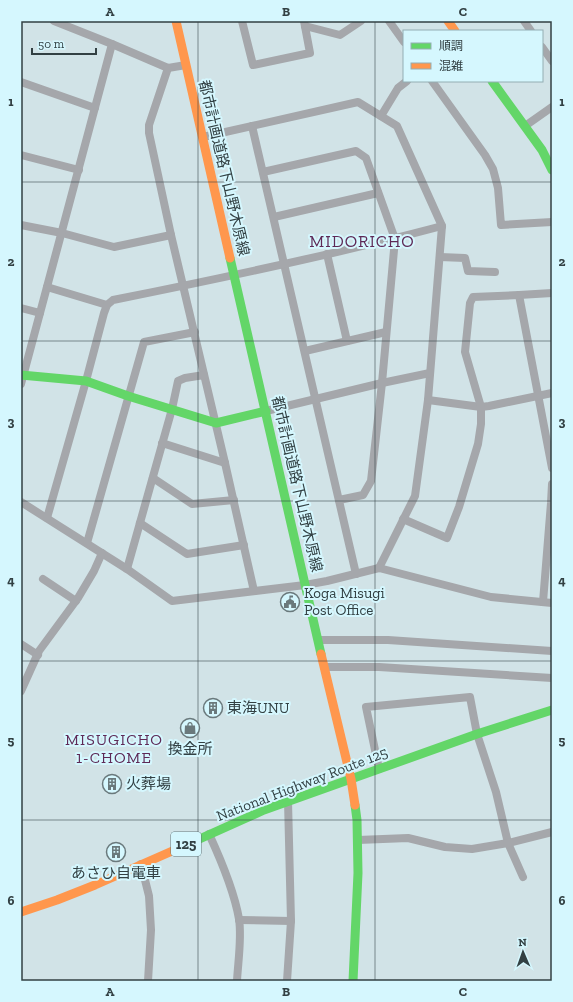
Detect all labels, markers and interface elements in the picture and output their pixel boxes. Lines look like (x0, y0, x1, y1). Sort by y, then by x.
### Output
text: A (106, 4, 115, 19)
text: B (282, 4, 290, 19)
text: C (459, 4, 467, 19)
scale bar (32, 30, 96, 56)
legend (403, 30, 543, 82)
text: 50 m (38, 37, 65, 51)
text: 順調 (439, 39, 463, 53)
text: 混雑 (439, 59, 463, 73)
street label: 都市計画道路下山野木原線 (195, 78, 253, 258)
text: 1 (8, 94, 14, 109)
text: 1 (559, 94, 565, 109)
district label: MIDORICHO (309, 231, 415, 251)
text: 2 (8, 254, 15, 269)
text: 2 (559, 254, 566, 269)
street label: 都市計画道路下山野木原線 (268, 394, 326, 574)
text: 3 (8, 414, 15, 429)
text: 3 (559, 414, 566, 429)
text: 4 (7, 573, 15, 588)
text: 4 (558, 573, 566, 588)
place label: Koga Misugi Post Office (304, 584, 385, 619)
public building icon: Koga Misugi Post Office (279, 591, 301, 613)
building icon: 東海UNU (202, 697, 224, 719)
place label: 東海UNU (227, 699, 290, 717)
shop icon: 換金所 (179, 717, 201, 739)
district label: MISUGICHO 1-CHOME (65, 730, 163, 767)
text: 5 (8, 733, 15, 748)
text: 5 (559, 733, 566, 748)
place label: 換金所 (167, 740, 213, 758)
street label: National Highway Route 125 (214, 743, 390, 825)
building icon: 火葬場 (101, 773, 123, 795)
place label: 火葬場 (126, 775, 171, 793)
road number: 125 (171, 832, 201, 856)
building icon: あさひ自電車 (105, 841, 127, 863)
place label: あさひ自電車 (71, 864, 161, 882)
text: 6 (8, 893, 15, 908)
text: 6 (559, 893, 566, 908)
north arrow (503, 932, 543, 972)
text: N (518, 936, 528, 949)
text: A (106, 984, 115, 999)
text: B (282, 984, 290, 999)
text: C (459, 984, 467, 999)

